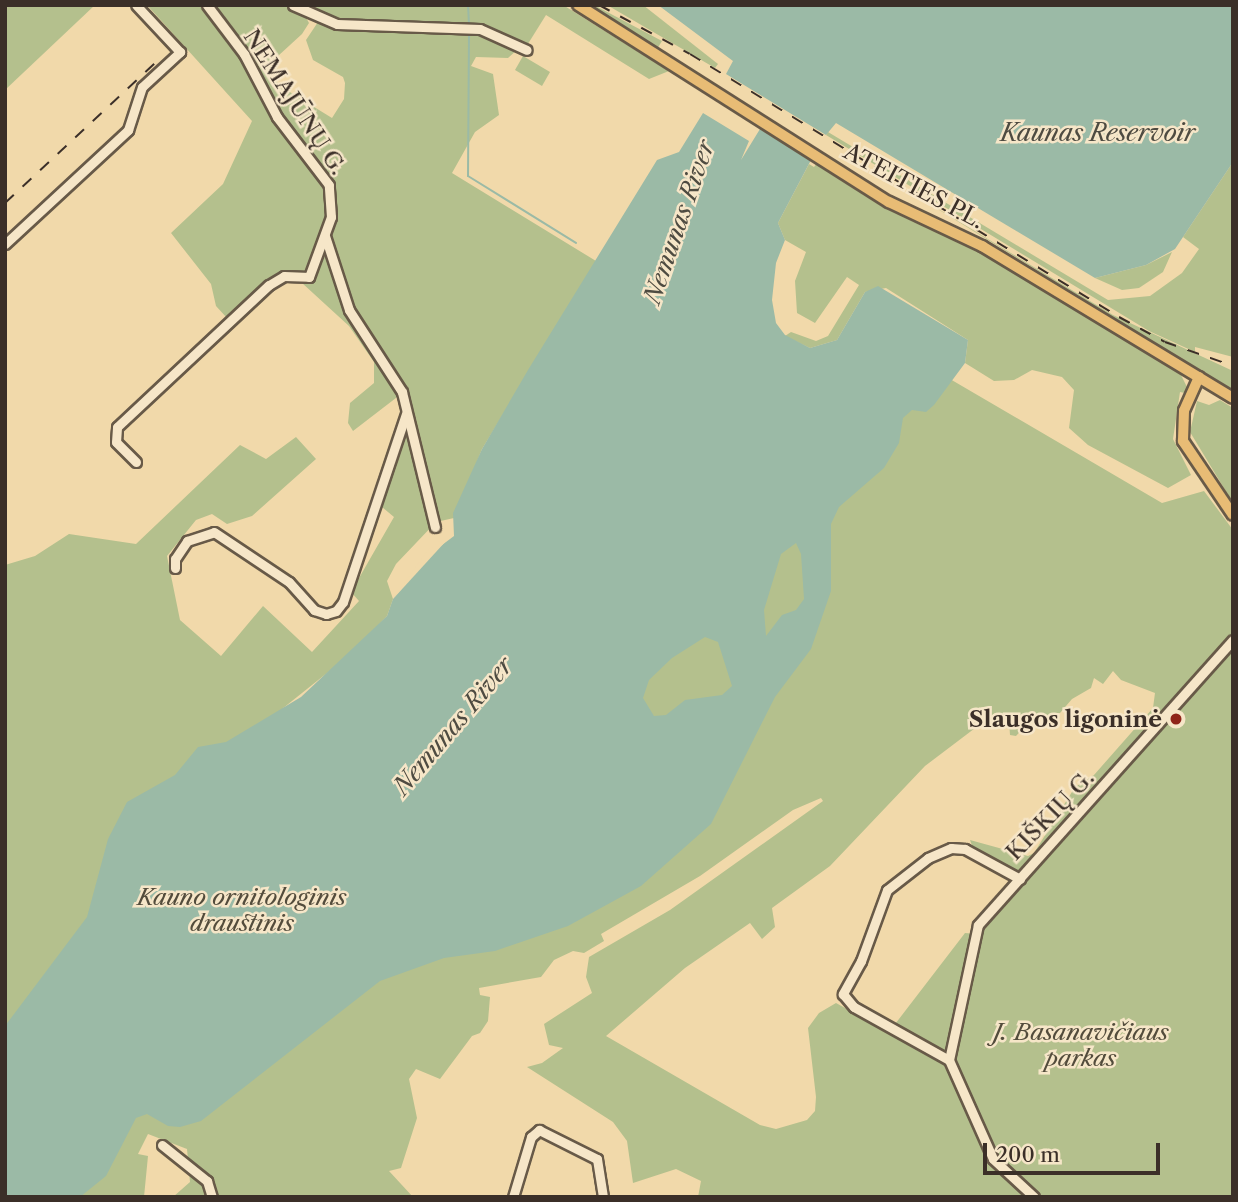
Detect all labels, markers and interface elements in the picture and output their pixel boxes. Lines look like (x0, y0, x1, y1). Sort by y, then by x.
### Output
street label: NEMAJŪNŲ G. (238, 24, 352, 180)
water label: Kaunas Reservoir (1001, 119, 1195, 147)
water label: Nemunas River (638, 136, 720, 308)
street label: ATEITIES PL. (839, 137, 989, 235)
water label: Nemunas River (387, 651, 519, 801)
place label: Slaugos ligoninė (969, 705, 1162, 733)
marker: Slaugos ligoninė (1168, 711, 1184, 727)
street label: KIŠKIŲ G. (1000, 764, 1100, 866)
park label: Kauno ornitologinis draustinis (137, 883, 347, 937)
park label: J. Basanavičiaus parkas (993, 1018, 1169, 1072)
scale bar (986, 1128, 1163, 1172)
text: 200 m (996, 1142, 1060, 1167)

